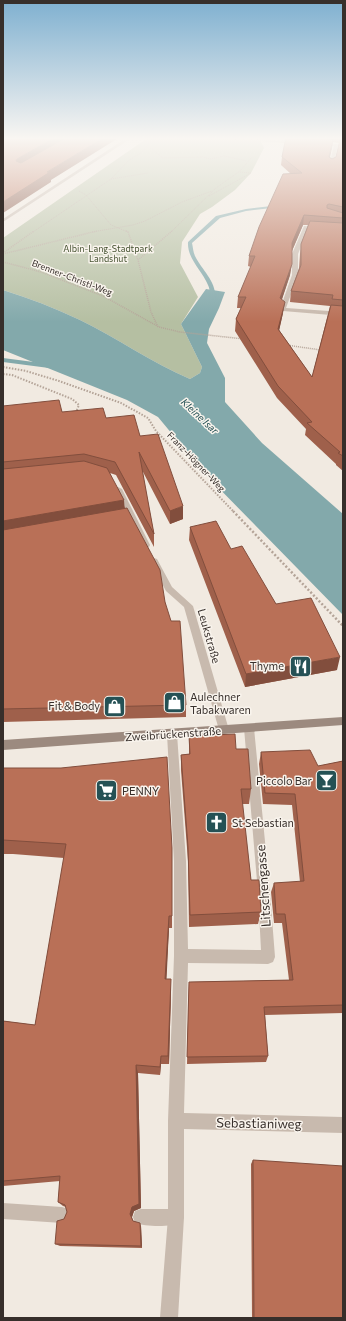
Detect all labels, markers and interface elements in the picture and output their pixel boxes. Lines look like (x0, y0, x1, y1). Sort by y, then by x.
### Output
park label: Albin-Lang-Stadtpark Landshut (63, 243, 153, 264)
street label: Brenner-Christl-Weg (30, 257, 114, 298)
water label: Kleine Isar (179, 396, 222, 437)
street label: Franz-Högner-Weg (165, 430, 228, 494)
street label: Leukstraße (195, 607, 224, 665)
restaurant icon: Thyme (287, 653, 313, 679)
place label: Thyme (250, 659, 284, 672)
shop icon: Aulechner Tabakwaren (161, 690, 187, 716)
place label: Aulechner Tabakwaren (190, 690, 251, 716)
shop icon: Fit & Body (102, 693, 128, 719)
place label: Fit & Body (48, 699, 100, 712)
street label: Zweibrückenstraße (124, 724, 222, 743)
bar icon: Piccolo Bar (314, 768, 340, 794)
place label: Piccolo Bar (256, 774, 313, 787)
supermarket icon: PENNY (93, 778, 119, 804)
place label: PENNY (122, 784, 159, 797)
church icon: St Sebastian (204, 810, 230, 836)
place label: St Sebastian (232, 816, 294, 829)
street label: Litschengasse (252, 844, 274, 928)
street label: Sebastianiweg (216, 1114, 302, 1132)

